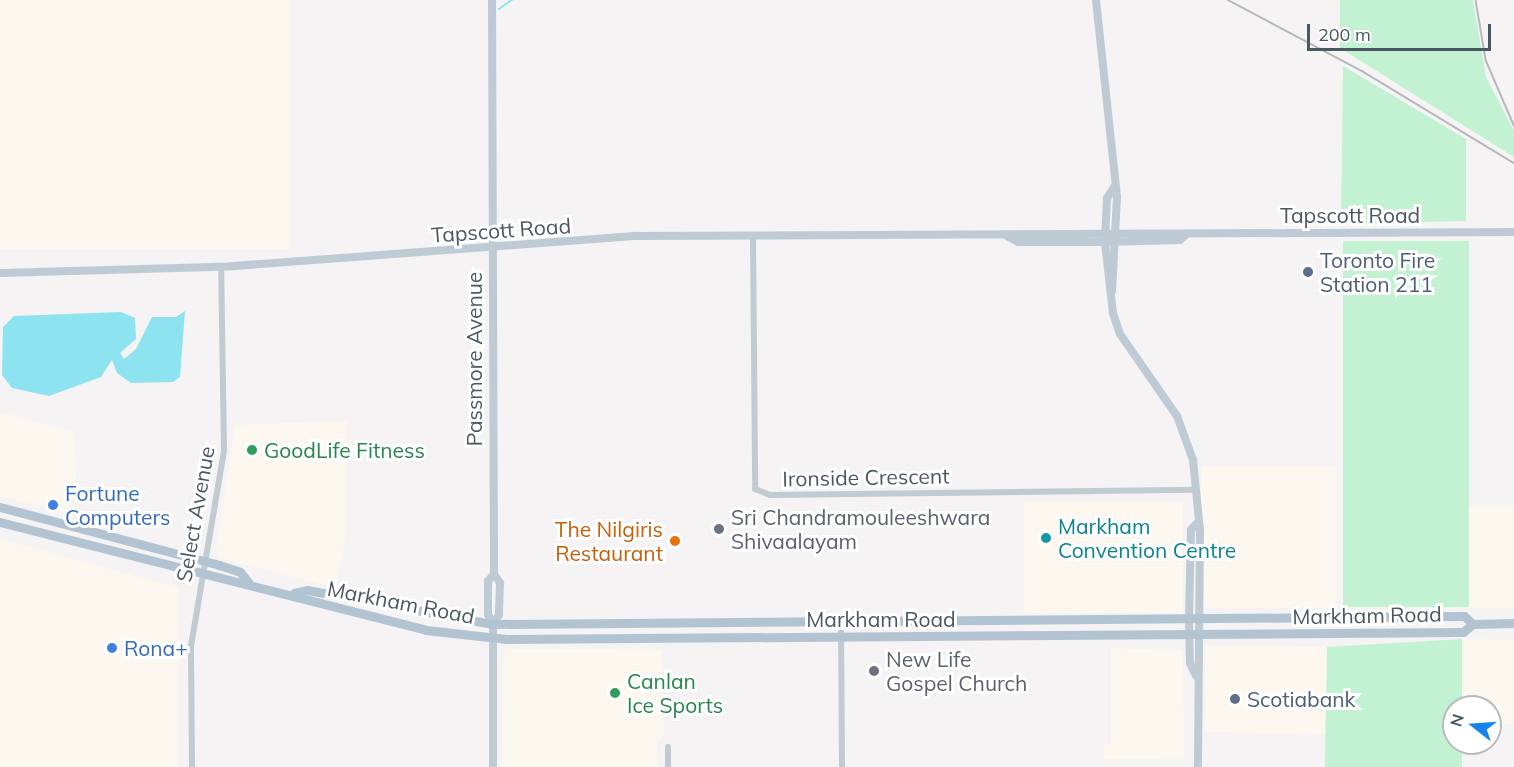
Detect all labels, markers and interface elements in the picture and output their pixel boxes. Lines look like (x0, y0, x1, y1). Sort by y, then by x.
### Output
scale bar (1310, 12, 1494, 50)
text: 200 m (1318, 23, 1371, 46)
street label: Tapscott Road (1280, 202, 1420, 228)
street label: Tapscott Road (430, 213, 572, 247)
place label: Toronto Fire Station 211 (1320, 247, 1435, 297)
marker: Toronto Fire Station 211 (1301, 265, 1315, 279)
street label: Passmore Avenue (461, 272, 487, 446)
place label: GoodLife Fitness (264, 437, 425, 463)
marker: GoodLife Fitness (245, 443, 259, 457)
street label: Select Avenue (171, 444, 219, 584)
street label: Ironside Crescent (782, 463, 950, 491)
place label: Fortune Computers (65, 480, 170, 530)
marker: Fortune Computers (46, 498, 60, 512)
place label: Sri Chandramouleeshwara Shivaalayam (731, 504, 990, 554)
place label: Markham Convention Centre (1058, 513, 1236, 563)
place label: The Nilgiris Restaurant (555, 516, 663, 566)
marker: Sri Chandramouleeshwara Shivaalayam (712, 522, 726, 536)
marker: Markham Convention Centre (1039, 531, 1053, 545)
marker: The Nilgiris Restaurant (668, 534, 682, 548)
street label: Markham Road (325, 575, 477, 629)
street label: Markham Road (1292, 601, 1442, 629)
street label: Markham Road (806, 606, 956, 632)
place label: Rona+ (124, 635, 188, 661)
marker: Rona+ (105, 641, 119, 655)
place label: New Life Gospel Church (886, 646, 1027, 696)
marker: New Life Gospel Church (867, 664, 881, 678)
place label: Canlan Ice Sports (627, 668, 723, 718)
marker: Canlan Ice Sports (608, 686, 622, 700)
place label: Scotiabank (1247, 686, 1355, 712)
marker: Scotiabank (1228, 692, 1242, 706)
north arrow (1442, 695, 1502, 755)
text: N (1445, 712, 1468, 729)

